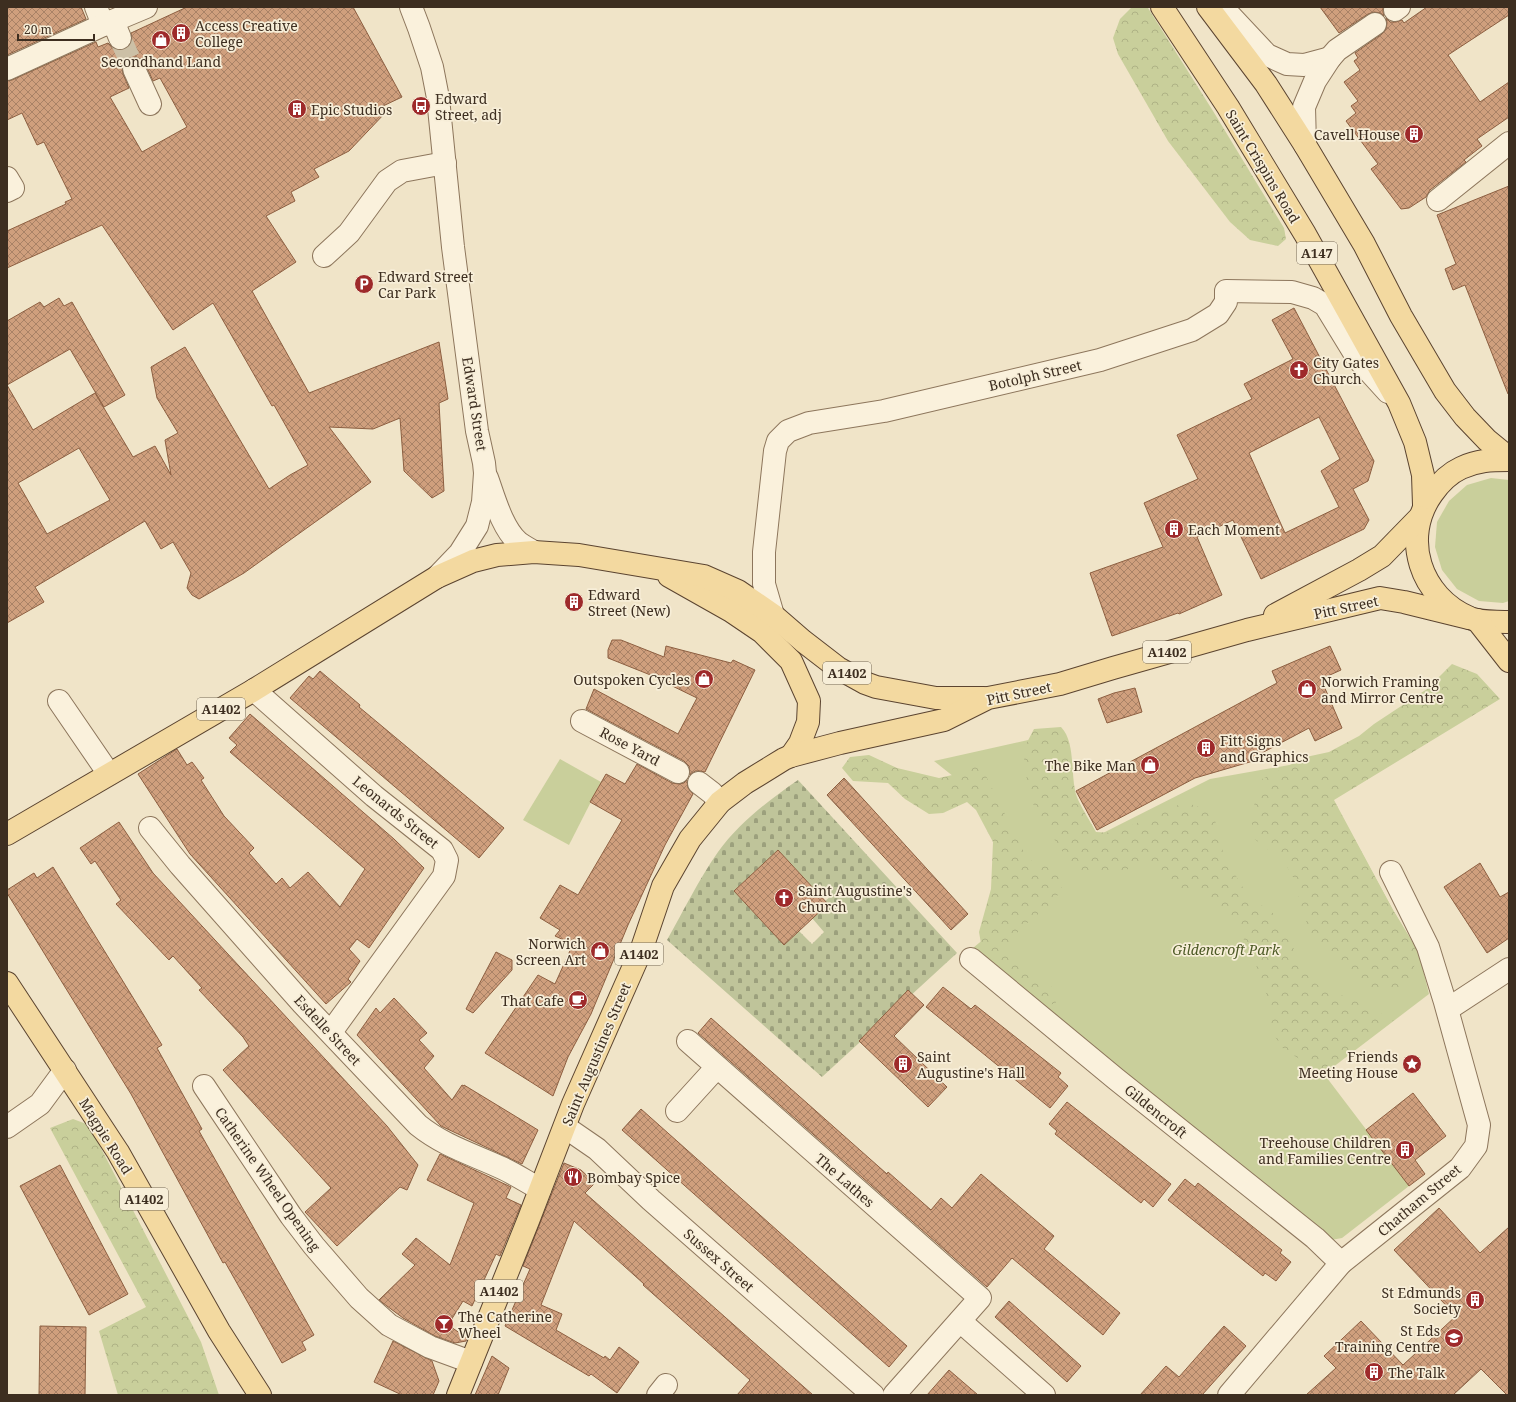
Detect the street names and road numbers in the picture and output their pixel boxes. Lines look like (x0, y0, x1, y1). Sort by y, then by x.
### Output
street label: Saint Crispins Road (1222, 106, 1305, 227)
road number: A147 (1297, 242, 1337, 264)
street label: Botolph Street (987, 355, 1083, 395)
street label: Edward Street (458, 356, 492, 453)
street label: Pitt Street (1312, 591, 1380, 623)
road number: A1402 (1143, 641, 1191, 663)
road number: A1402 (823, 662, 871, 684)
street label: Pitt Street (985, 677, 1053, 709)
road number: A1402 (197, 698, 245, 720)
street label: Rose Yard (597, 722, 664, 770)
street label: Leonards Street (349, 771, 443, 853)
road number: A1402 (615, 943, 663, 965)
street label: Saint Augustines Street (557, 979, 635, 1128)
street label: Esdelle Street (290, 991, 366, 1069)
street label: Gildencroft (1121, 1080, 1191, 1142)
street label: Magpie Road (75, 1094, 137, 1178)
street label: Catherine Wheel Opening (211, 1103, 325, 1255)
street label: The Lathes (811, 1149, 879, 1211)
street label: Chatham Street (1373, 1160, 1465, 1240)
road number: A1402 (120, 1188, 168, 1210)
street label: Sussex Street (680, 1224, 758, 1296)
road number: A1402 (475, 1280, 523, 1302)

